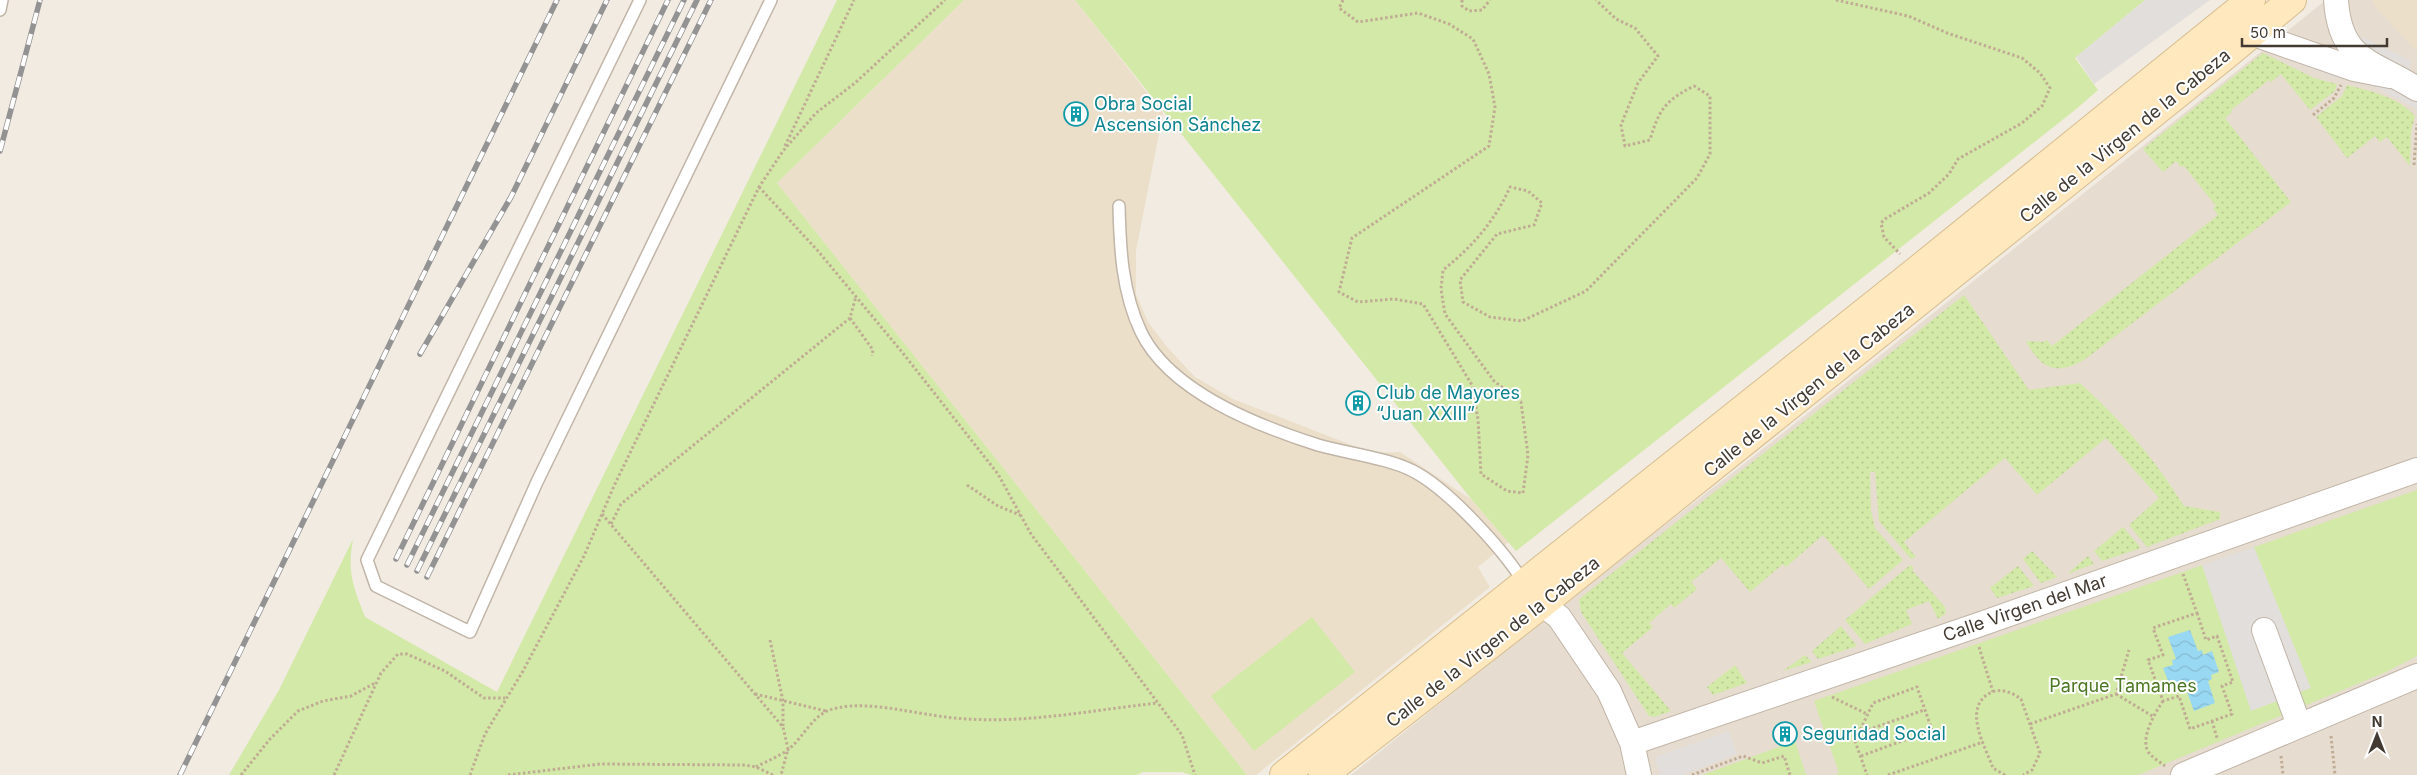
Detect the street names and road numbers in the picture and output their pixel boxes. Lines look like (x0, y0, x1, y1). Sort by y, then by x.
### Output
street label: Calle de la Virgen de la Cabeza (2015, 44, 2234, 227)
street label: Calle de la Virgen de la Cabeza (1699, 298, 1918, 481)
street label: Calle de la Virgen de la Cabeza (1382, 552, 1603, 731)
street label: Calle Virgen del Mar (1940, 570, 2110, 645)

